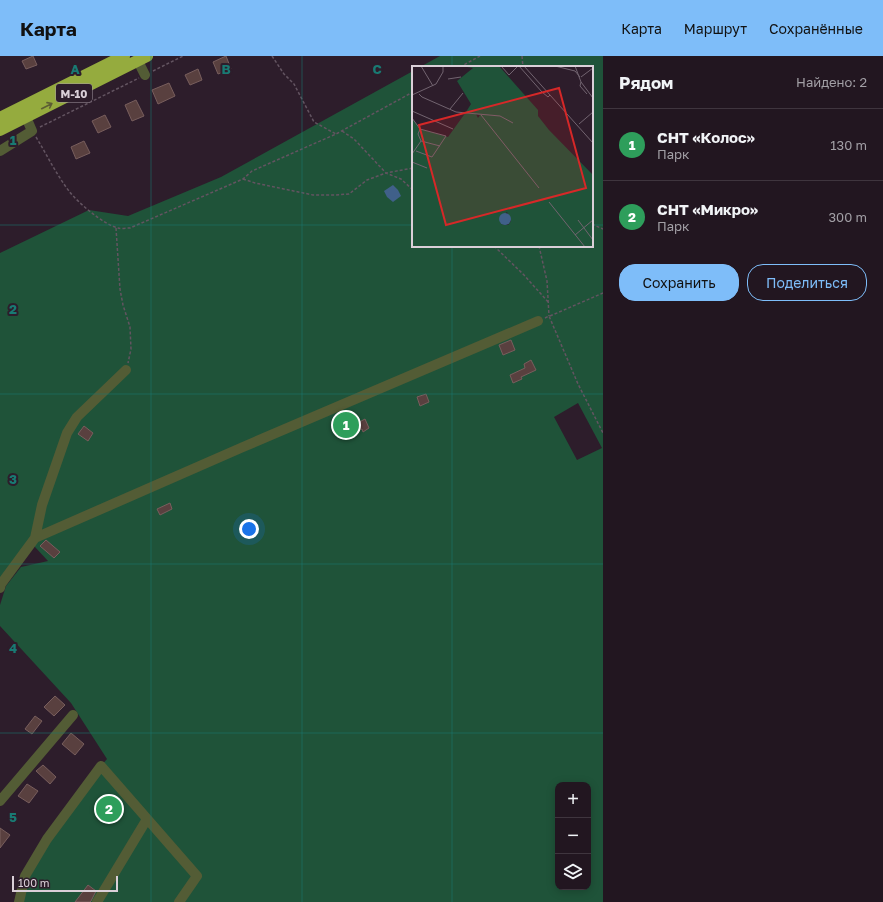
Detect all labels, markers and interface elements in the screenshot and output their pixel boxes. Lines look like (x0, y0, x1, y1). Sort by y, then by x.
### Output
text: Карта (20, 17, 77, 40)
text: Карта (621, 20, 662, 37)
text: Маршрут (684, 20, 747, 37)
text: Сохранённые (769, 20, 863, 37)
text: A (70, 61, 80, 77)
text: B (221, 61, 231, 77)
text: C (372, 61, 382, 77)
inset map (412, 66, 593, 247)
text: Рядом (619, 72, 673, 93)
text: Найдено: 2 (796, 74, 867, 90)
road number: М-10 (56, 84, 92, 102)
one-way arrow (41, 102, 53, 109)
text: СНТ «Колос» (657, 128, 755, 146)
text: 1 (10, 132, 17, 148)
text: 1 (629, 137, 635, 153)
text: 130 m (830, 137, 867, 153)
text: Парк (657, 146, 690, 162)
text: СНТ «Микро» (657, 200, 758, 218)
text: 2 (628, 209, 636, 225)
text: 300 m (829, 209, 867, 225)
text: Парк (657, 218, 690, 234)
button: Сохранить (619, 264, 739, 301)
button: Поделиться (747, 264, 867, 301)
text: 2 (9, 301, 17, 317)
pin: 1 (333, 410, 359, 440)
text: 3 (9, 471, 17, 487)
your location (239, 519, 259, 539)
text: 4 (9, 640, 17, 656)
map controls (555, 782, 591, 890)
button: + (555, 782, 591, 818)
pin: 2 (96, 794, 122, 824)
text: 5 (9, 809, 17, 825)
button: − (555, 818, 591, 854)
button: layers (555, 854, 591, 890)
scale bar (12, 874, 118, 893)
text: 100 m (18, 876, 49, 889)

